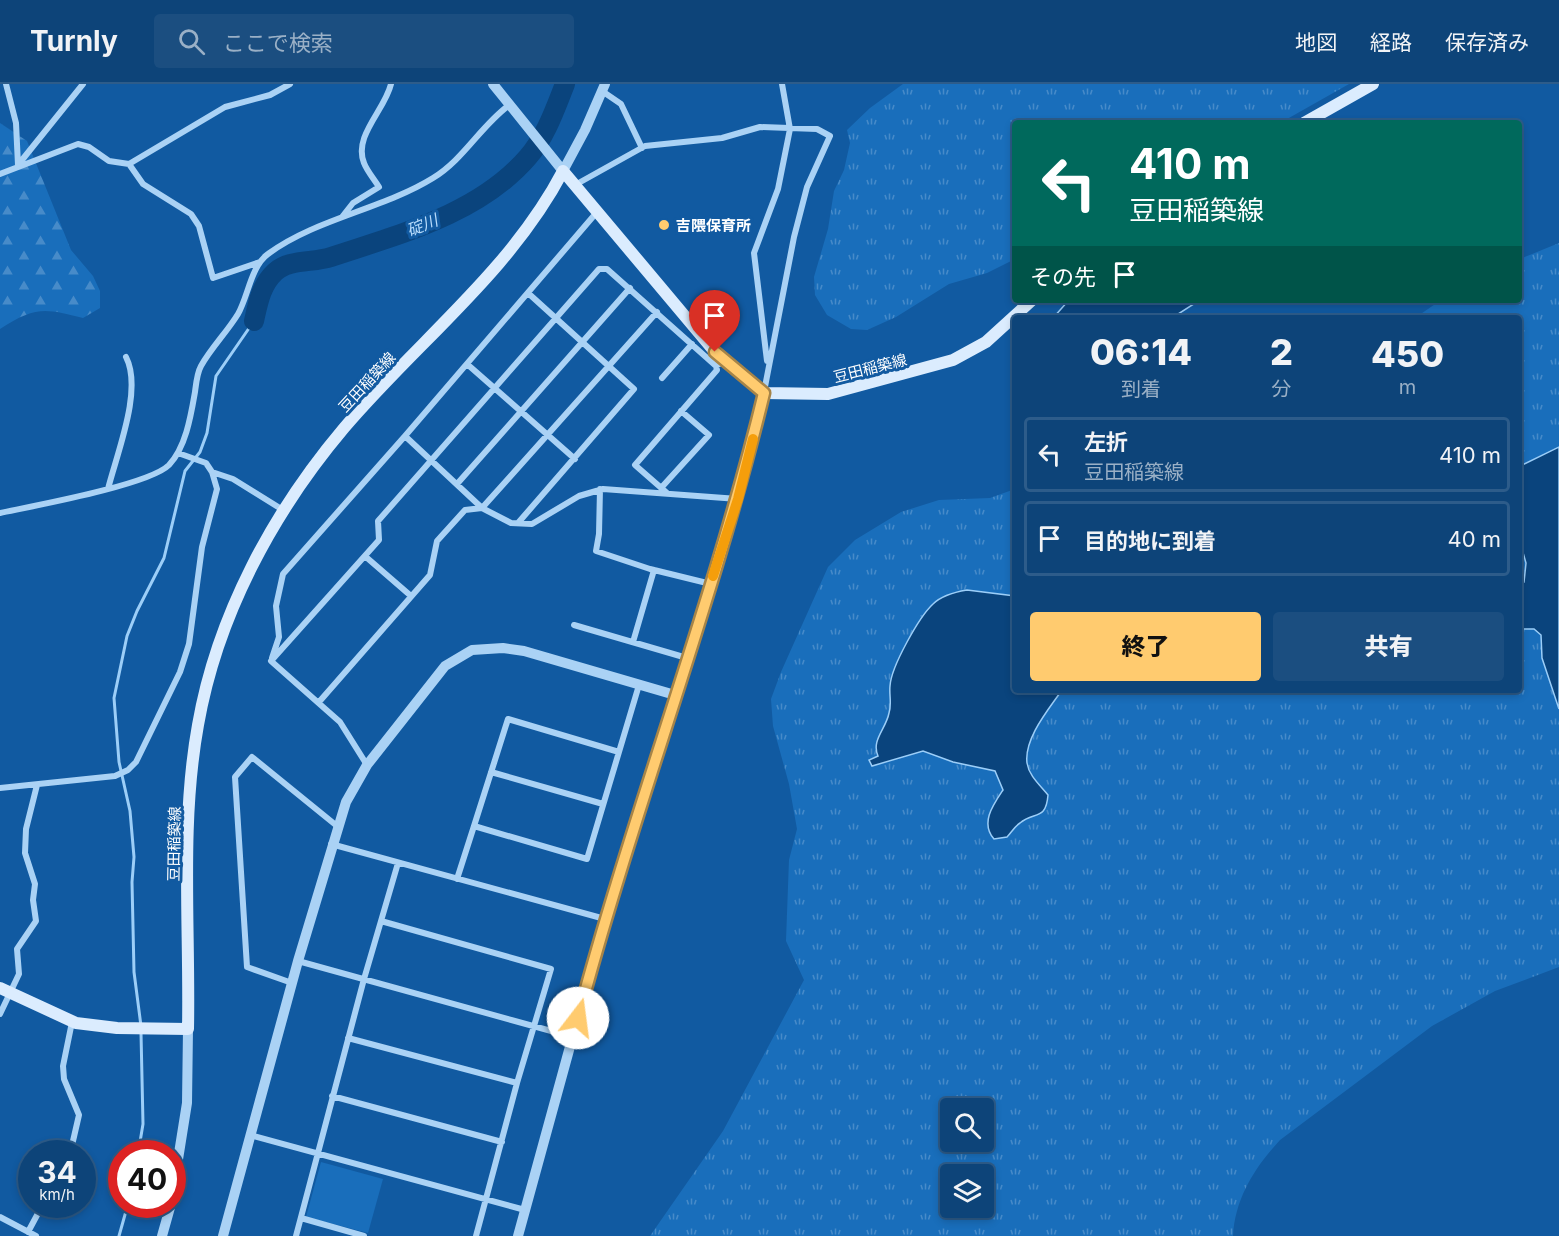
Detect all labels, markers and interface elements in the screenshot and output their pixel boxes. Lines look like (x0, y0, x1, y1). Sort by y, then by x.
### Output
search box (154, 14, 574, 68)
text: Turnly (30, 24, 118, 58)
icon: search (175, 25, 208, 58)
text: ここで検索 (223, 30, 333, 56)
text: 地図 (1295, 30, 1337, 55)
text: 経路 (1370, 30, 1412, 55)
text: 保存済み (1445, 30, 1529, 55)
text: 410 m (1129, 138, 1251, 189)
icon: left (1030, 144, 1108, 222)
text: 豆田稲築線 (1129, 194, 1264, 227)
water label: 碇川 (403, 209, 442, 240)
place label: 吉隈保育所 (676, 216, 751, 235)
marker: 吉隈保育所 (657, 218, 671, 232)
icon: arrive (1108, 258, 1141, 291)
text: その先 (1030, 264, 1096, 290)
pin (689, 290, 740, 352)
icon: arrive (698, 299, 731, 332)
text: 06:14 (1090, 330, 1192, 374)
text: 2 (1270, 330, 1293, 374)
text: 450 (1371, 332, 1444, 376)
street label: 豆田稲築線 (334, 348, 400, 416)
street label: 豆田稲築線 (831, 350, 909, 386)
text: m (1399, 375, 1416, 399)
text: 到着 (1121, 377, 1161, 401)
text: 分 (1271, 377, 1291, 401)
text: 左折 (1084, 429, 1128, 455)
icon: left (1033, 438, 1066, 471)
text: 410 m (1439, 442, 1501, 468)
text: 豆田稲築線 (1084, 460, 1184, 484)
icon: arrive (1033, 522, 1066, 555)
text: 40 m (1447, 526, 1501, 552)
text: 目的地に到着 (1084, 528, 1216, 554)
button: 終了 (1030, 612, 1261, 681)
button: 共有 (1273, 612, 1504, 681)
street label: 豆田稲築線 (164, 806, 184, 882)
position arrow (546, 986, 610, 1050)
map controls (940, 1098, 994, 1218)
button: search (940, 1098, 994, 1152)
speed limit sign: 40 (108, 1140, 186, 1218)
text: 34 (37, 1154, 77, 1190)
button: layers (940, 1164, 994, 1218)
text: km/h (39, 1185, 75, 1204)

